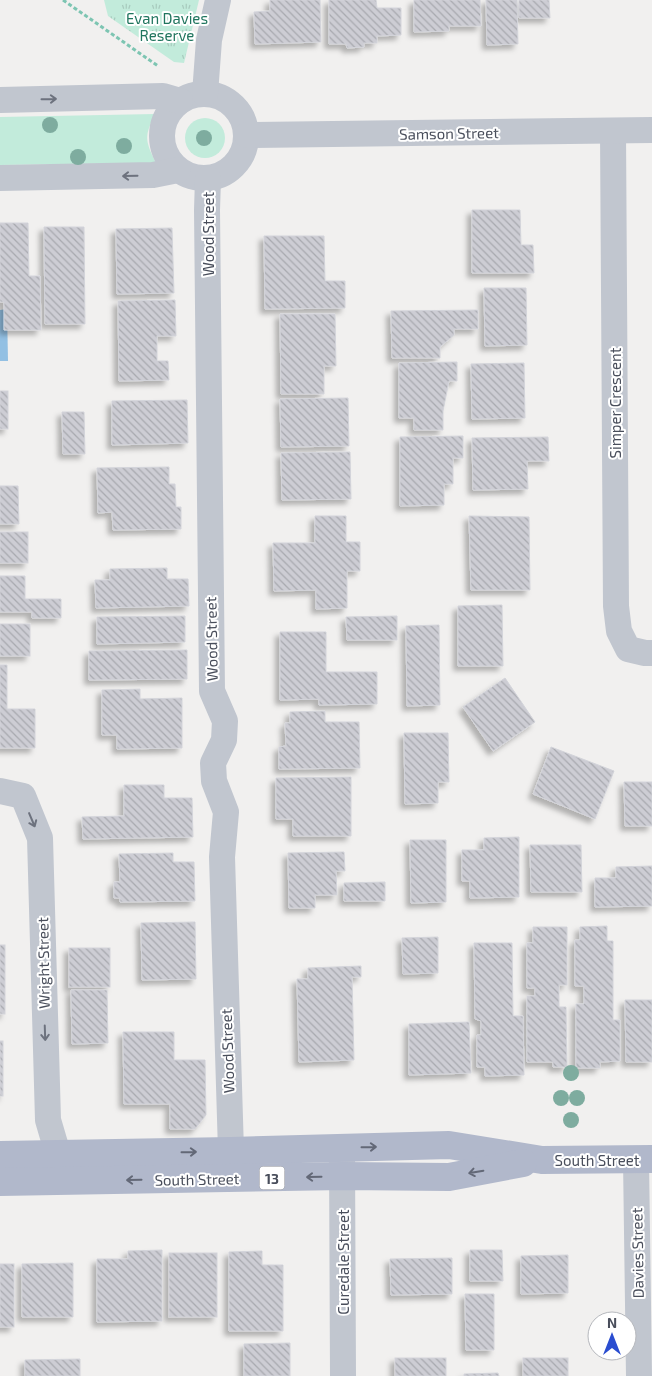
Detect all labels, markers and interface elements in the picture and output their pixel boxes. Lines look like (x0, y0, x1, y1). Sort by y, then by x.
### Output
park label: Evan Davies Reserve (126, 9, 208, 44)
one-way arrow (40, 94, 56, 104)
street label: Samson Street (399, 123, 499, 143)
one-way arrow (122, 171, 138, 181)
street label: Wood Street (199, 191, 217, 276)
street label: Simper Crescent (606, 347, 624, 458)
street label: Wood Street (201, 596, 221, 681)
one-way arrow (28, 812, 38, 827)
street label: Wright Street (33, 917, 53, 1009)
street label: Wood Street (217, 1008, 237, 1094)
one-way arrow (40, 1025, 50, 1041)
one-way arrow (360, 1142, 376, 1152)
one-way arrow (180, 1147, 196, 1157)
street label: South Street (555, 1151, 640, 1169)
road number: 13 (260, 1166, 284, 1190)
one-way arrow (469, 1167, 485, 1177)
street label: South Street (154, 1169, 240, 1189)
one-way arrow (307, 1172, 323, 1182)
one-way arrow (127, 1175, 143, 1185)
street label: Davies Street (627, 1207, 647, 1298)
street label: Curedale Street (334, 1209, 352, 1315)
north arrow (587, 1311, 637, 1361)
text: N (607, 1314, 617, 1331)

